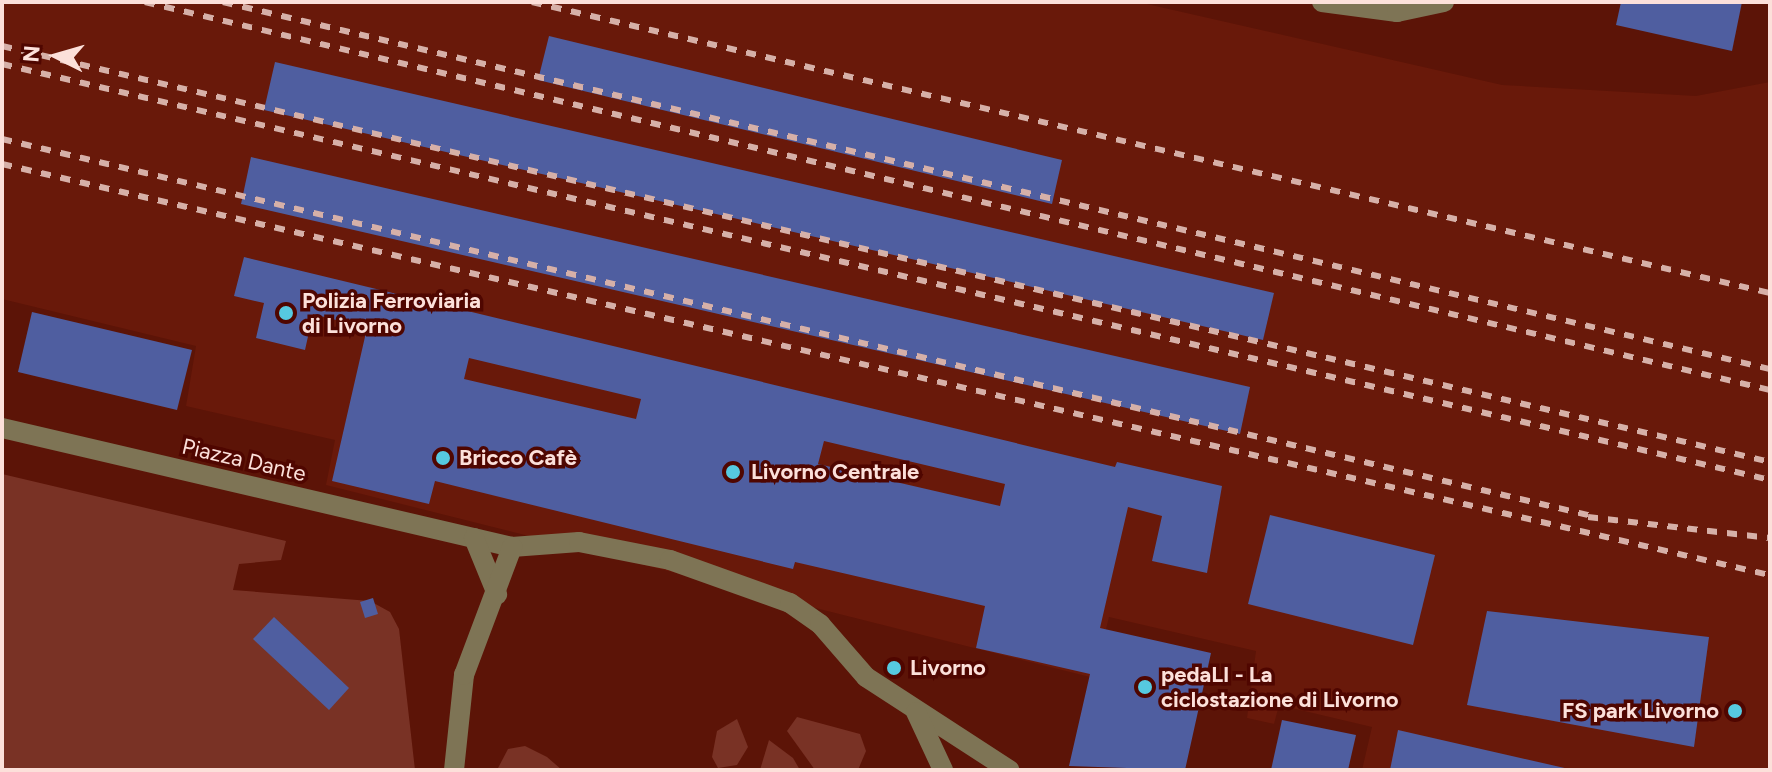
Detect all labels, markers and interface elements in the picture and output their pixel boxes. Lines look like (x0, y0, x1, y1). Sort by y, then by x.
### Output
north arrow (16, 16, 96, 96)
text: N (17, 44, 46, 64)
place label: Polizia Ferroviaria di Livorno (302, 287, 481, 338)
marker: Polizia Ferroviaria di Livorno (277, 304, 295, 322)
street label: Piazza Dante (180, 433, 308, 487)
place label: Bricco Cafè (459, 445, 577, 471)
marker: Bricco Cafè (434, 449, 452, 467)
place label: Livorno Centrale (751, 459, 919, 485)
marker: Livorno Centrale (722, 461, 744, 483)
place label: Livorno (910, 655, 986, 681)
marker: Livorno (885, 659, 903, 677)
place label: pedaLI - La ciclostazione di Livorno (1161, 661, 1399, 712)
marker: pedaLI - La ciclostazione di Livorno (1136, 678, 1154, 696)
place label: FS park Livorno (1562, 698, 1719, 724)
marker: FS park Livorno (1726, 702, 1744, 720)

